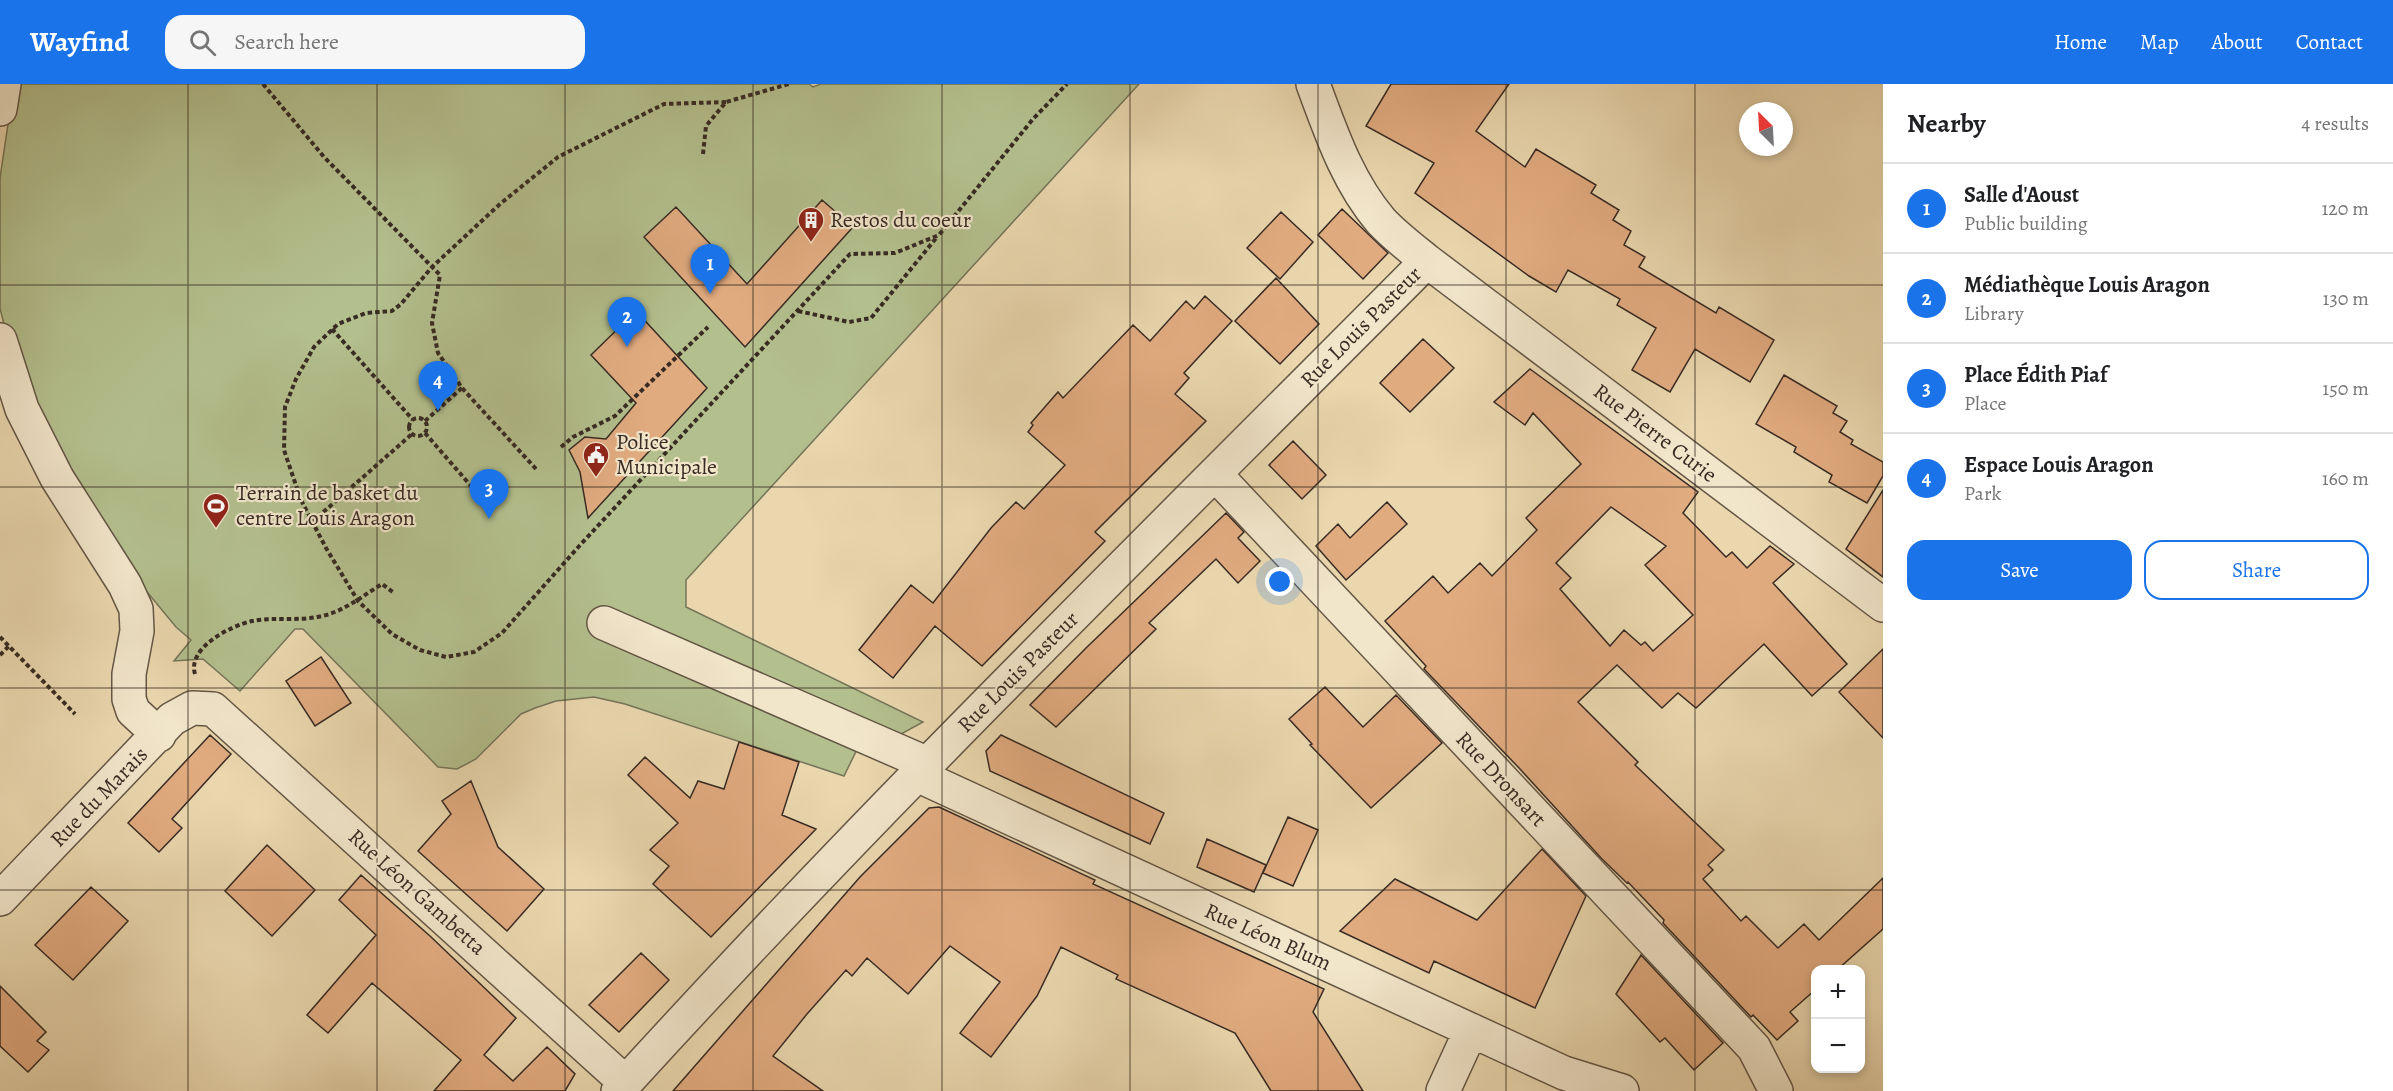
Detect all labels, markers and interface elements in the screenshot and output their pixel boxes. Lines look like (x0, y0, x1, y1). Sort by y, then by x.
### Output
search box (165, 15, 585, 69)
text: Wayfind (30, 23, 129, 61)
icon: search (186, 26, 219, 59)
text: Search here (234, 27, 339, 57)
text: Home (2054, 28, 2107, 56)
text: Map (2140, 28, 2178, 56)
text: About (2211, 28, 2263, 56)
text: Contact (2296, 28, 2363, 56)
north arrow (1739, 102, 1793, 156)
text: Nearby (1907, 106, 1986, 141)
text: 4 results (2301, 110, 2369, 137)
text: Salle d'Aoust (1964, 180, 2079, 210)
text: 1 (1923, 195, 1930, 222)
text: 120 m (2321, 195, 2369, 222)
building icon: Restos du coeur (796, 205, 826, 243)
place label: Restos du coeur (830, 205, 971, 235)
text: Public building (1964, 210, 2088, 237)
pin: 1 (690, 244, 730, 294)
street label: Rue Louis Pasteur (1294, 260, 1428, 394)
text: Médiathèque Louis Aragon (1964, 270, 2210, 300)
text: 2 (1922, 285, 1931, 312)
text: 130 m (2323, 285, 2369, 312)
pin: 2 (608, 298, 646, 347)
text: Library (1964, 300, 2024, 327)
text: Place Édith Piaf (1964, 360, 2107, 390)
pin: 4 (418, 362, 458, 411)
text: 3 (1922, 375, 1931, 402)
text: 150 m (2322, 375, 2369, 402)
street label: Rue Pierre Curie (1587, 377, 1723, 489)
text: Place (1964, 390, 2006, 417)
place label: Police Municipale (616, 427, 717, 482)
public building icon: Police Municipale (581, 440, 611, 478)
text: Espace Louis Aragon (1964, 450, 2154, 480)
text: 4 (1922, 465, 1931, 492)
text: 160 m (2322, 465, 2369, 492)
pin: 3 (470, 470, 508, 519)
place label: Terrain de basket du centre Louis Aragon (236, 478, 418, 533)
text: Park (1964, 480, 2002, 507)
sports icon: Terrain de basket du centre Louis Aragon (201, 491, 231, 529)
button: Save (1907, 540, 2132, 600)
button: Share (2144, 540, 2369, 600)
your location (1265, 567, 1294, 596)
street label: Rue Louis Pasteur (951, 605, 1085, 739)
street label: Rue Dronsart (1449, 725, 1553, 833)
street label: Rue du Marais (43, 740, 155, 854)
street label: Rue Léon Gambetta (342, 822, 493, 963)
street label: Rue Léon Blum (1200, 896, 1336, 978)
map controls (1811, 965, 1865, 1073)
button: + (1811, 965, 1865, 1019)
button: − (1811, 1019, 1865, 1073)

